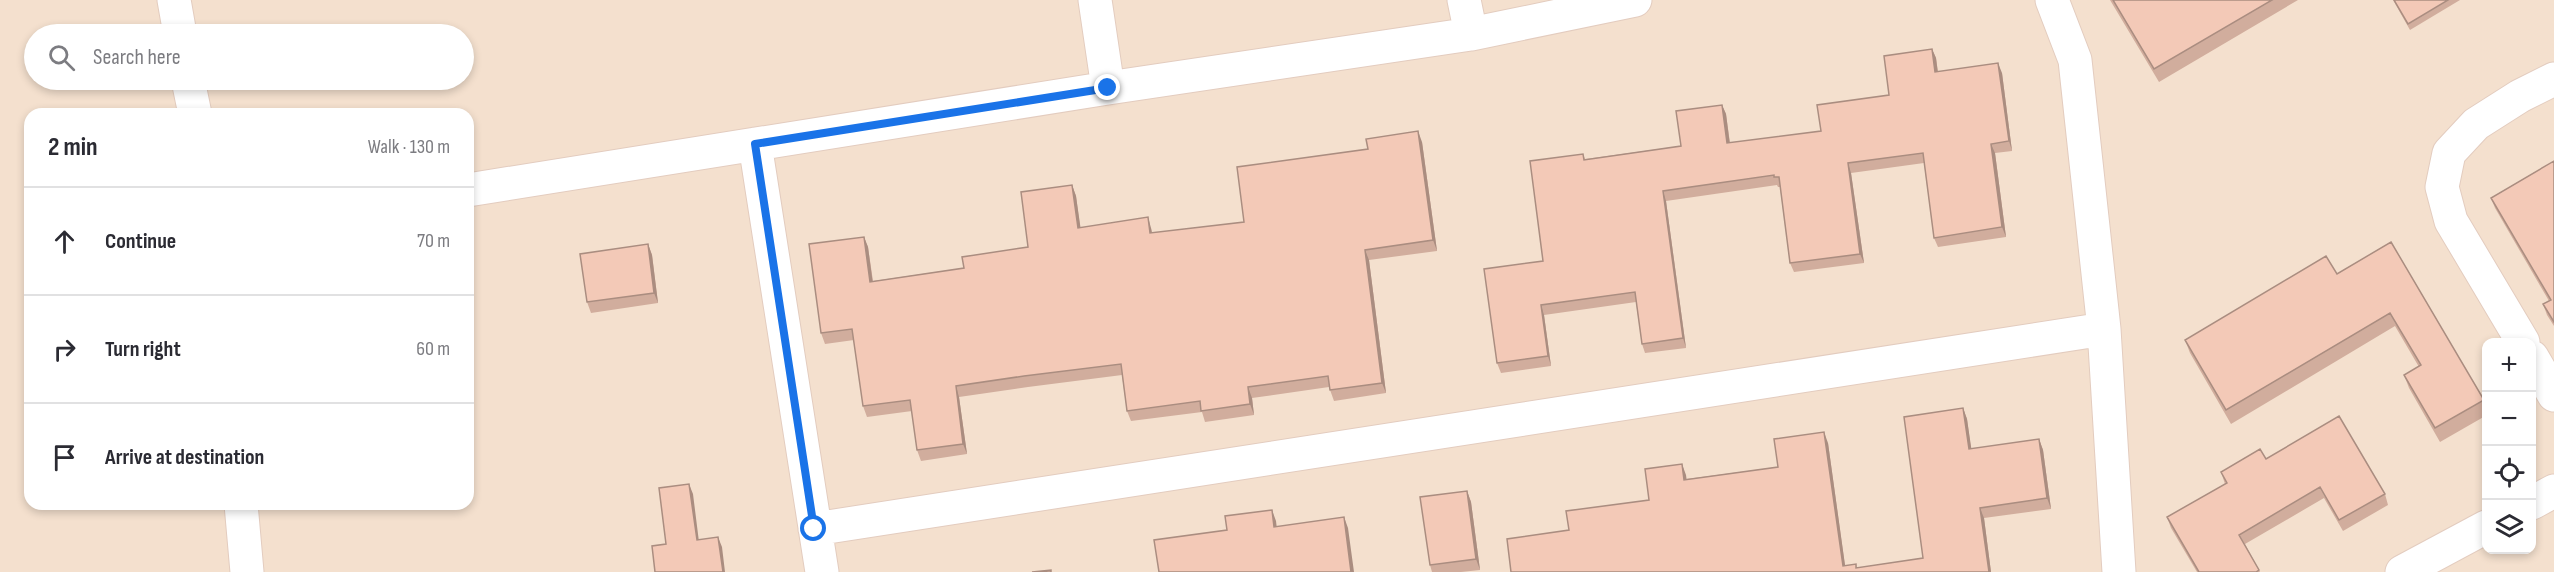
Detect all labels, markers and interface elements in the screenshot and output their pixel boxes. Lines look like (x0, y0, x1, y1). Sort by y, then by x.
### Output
search box (24, 24, 474, 90)
icon: search (45, 41, 78, 74)
text: Search here (93, 44, 180, 71)
route end (1094, 74, 1120, 100)
text: 2 min (48, 132, 98, 163)
text: Walk · 130 m (368, 135, 450, 159)
icon: ahead (48, 225, 81, 258)
text: Continue (105, 228, 176, 255)
text: 70 m (417, 229, 450, 253)
icon: right (48, 333, 81, 366)
text: Turn right (105, 336, 181, 363)
text: 60 m (416, 337, 450, 361)
map controls (2482, 338, 2536, 554)
button: + (2482, 338, 2536, 392)
button: − (2482, 392, 2536, 446)
icon: arrive (48, 441, 81, 474)
text: Arrive at destination (105, 444, 264, 471)
button: locate (2482, 446, 2536, 500)
button: layers (2482, 500, 2536, 554)
route start (800, 515, 826, 541)

